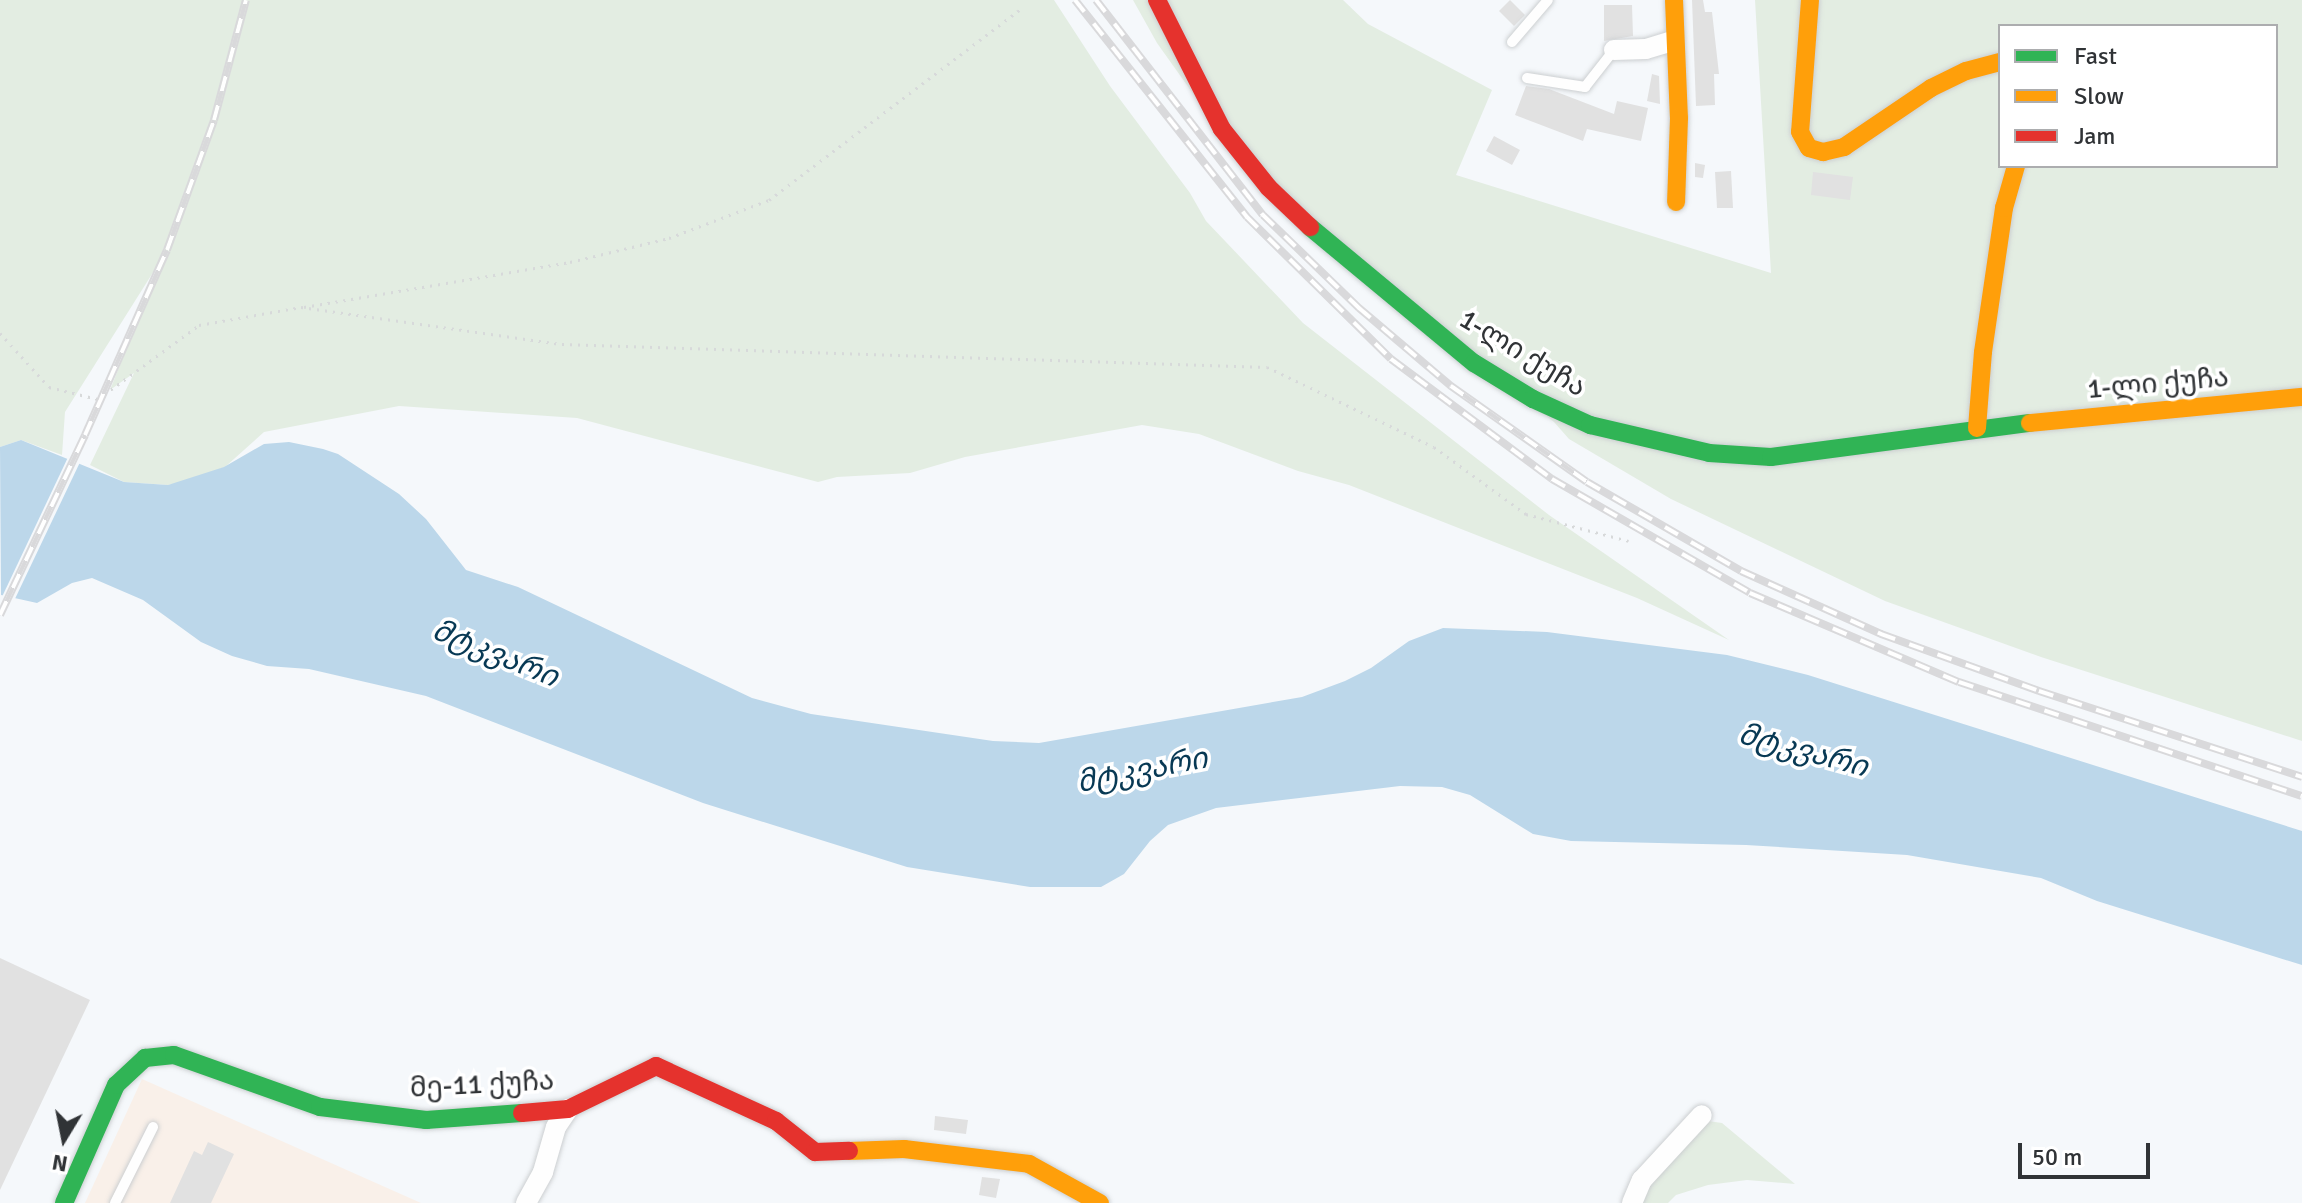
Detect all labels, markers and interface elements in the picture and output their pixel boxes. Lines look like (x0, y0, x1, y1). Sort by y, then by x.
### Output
legend (1998, 24, 2278, 168)
text: Fast (2074, 41, 2117, 71)
text: Slow (2074, 81, 2124, 111)
text: Jam (2074, 121, 2115, 151)
street label: 1-ლი ქუჩა (1454, 302, 1592, 404)
street label: 1-ლი ქუჩა (2086, 360, 2230, 406)
water label: მტკვარი (427, 613, 563, 695)
water label: მტკვარი (1734, 716, 1872, 786)
water label: მტკვარი (1074, 741, 1210, 801)
street label: მე-11 ქუჩა (409, 1063, 555, 1105)
north arrow (24, 1099, 104, 1179)
scale bar (2022, 1127, 2154, 1177)
text: 50 m (2032, 1142, 2082, 1172)
text: N (50, 1149, 70, 1178)

